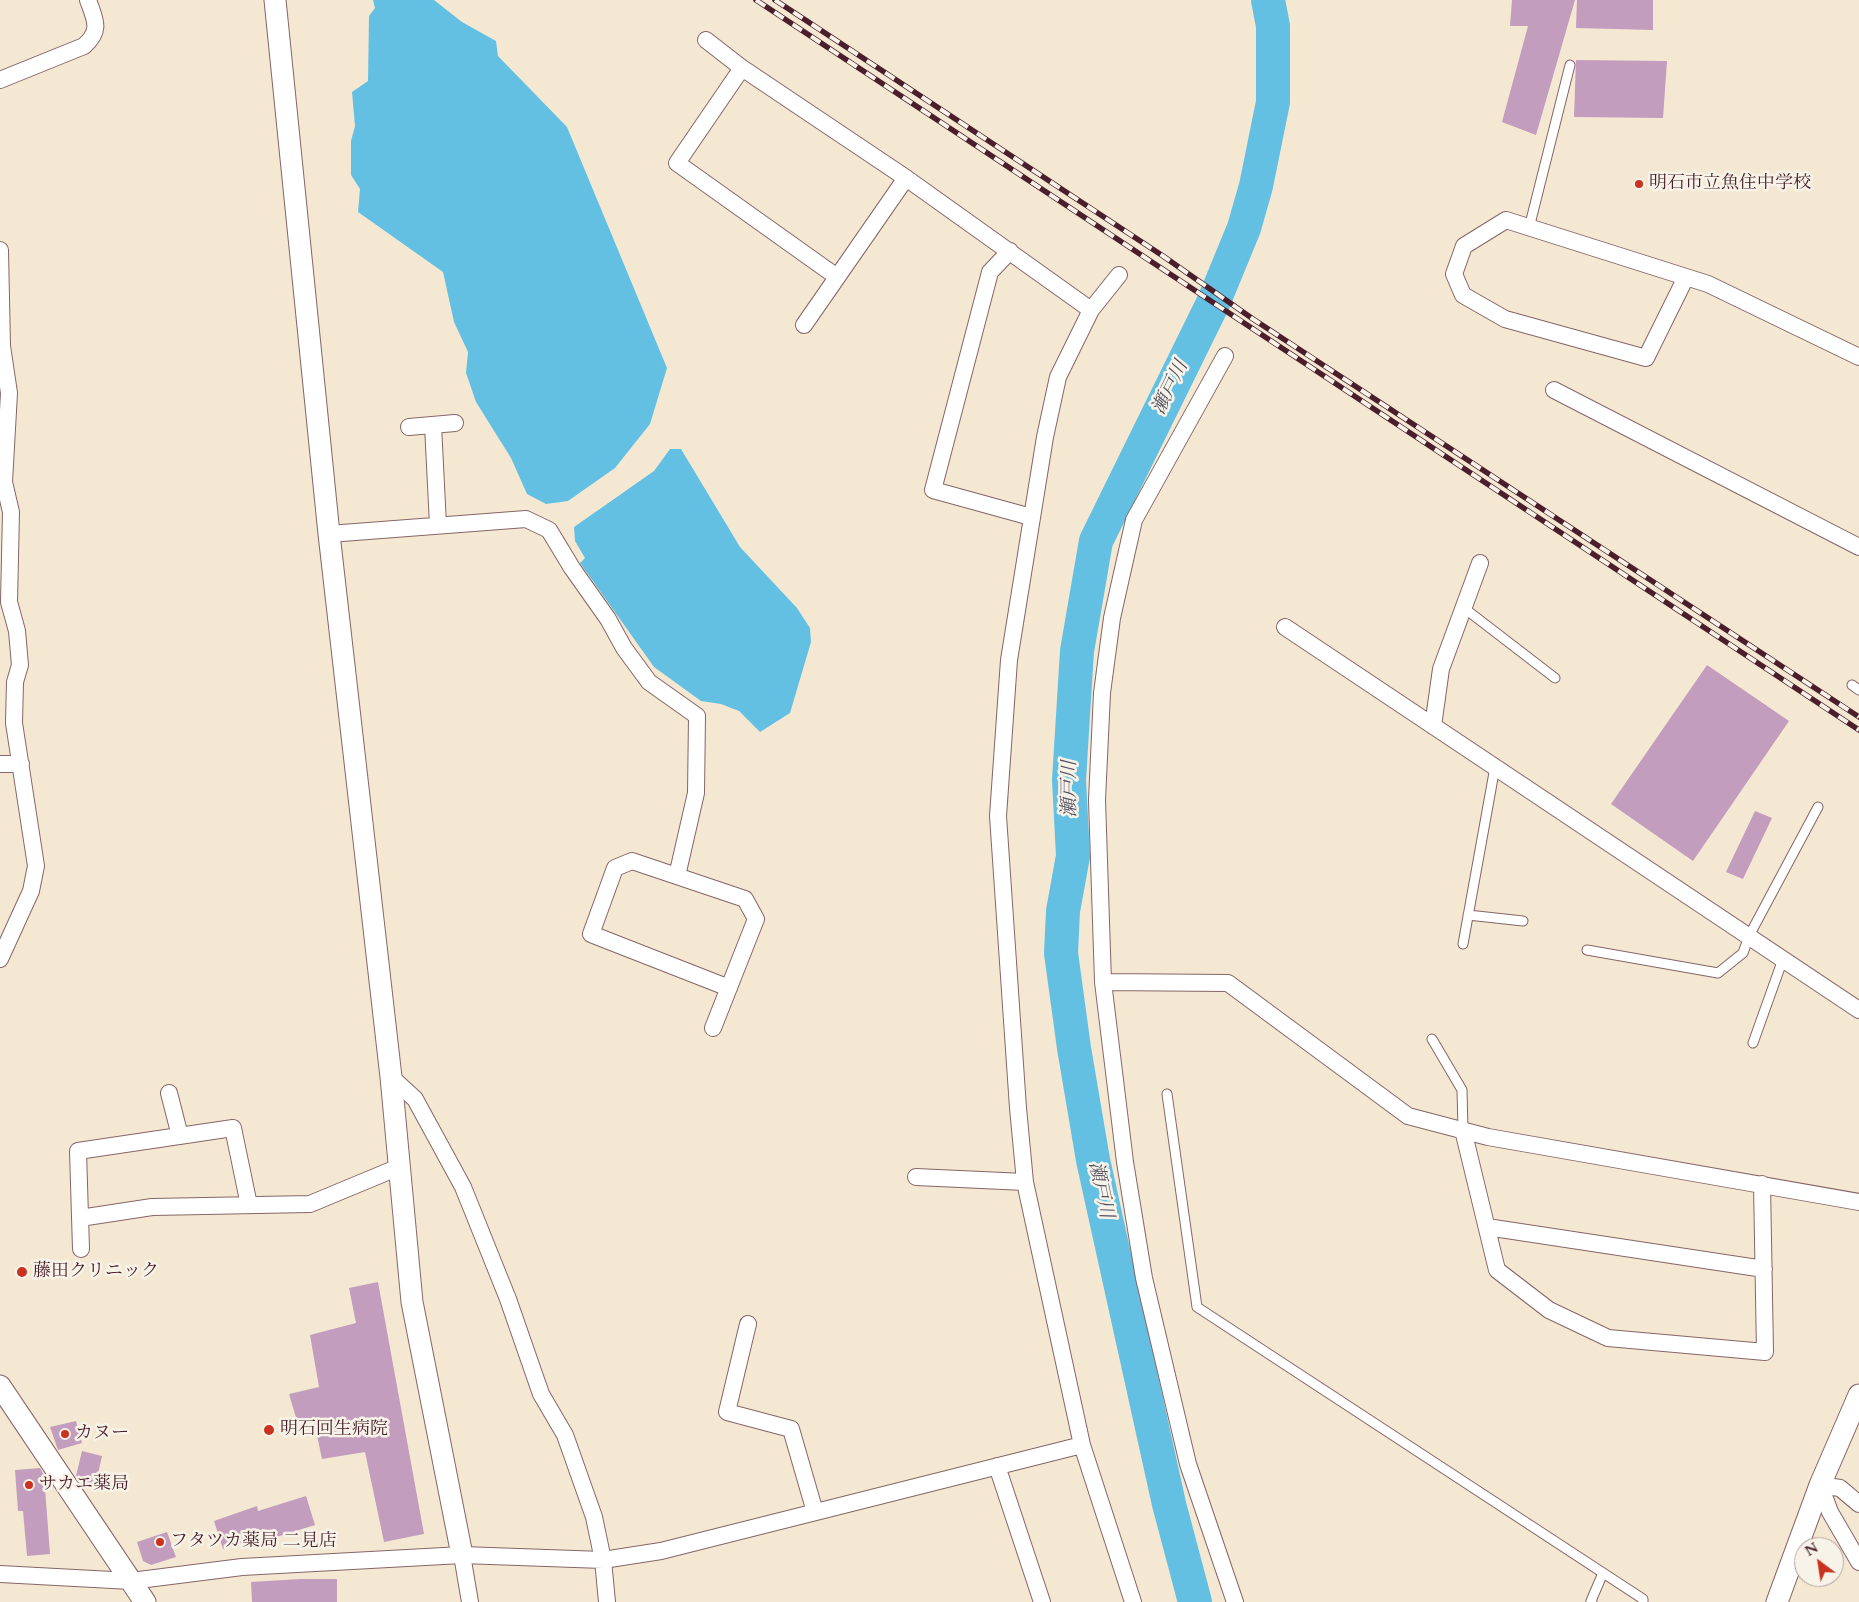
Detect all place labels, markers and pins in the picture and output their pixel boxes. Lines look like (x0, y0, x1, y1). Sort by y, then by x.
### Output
place label: 明石市立魚住中学校 (1649, 173, 1811, 195)
marker: 明石市立魚住中学校 (1633, 178, 1645, 190)
place label: 藤田クリニック (33, 1261, 159, 1283)
marker: 藤田クリニック (15, 1265, 29, 1279)
place label: 明石回生病院 (280, 1419, 388, 1441)
place label: カヌー (75, 1423, 129, 1445)
marker: 明石回生病院 (262, 1423, 276, 1437)
marker: カヌー (59, 1428, 71, 1440)
place label: サカエ薬局 (39, 1474, 129, 1496)
marker: サカエ薬局 (23, 1479, 35, 1491)
place label: フタツカ薬局 二見店 (170, 1531, 337, 1553)
marker: フタツカ薬局 二見店 (154, 1536, 166, 1548)

